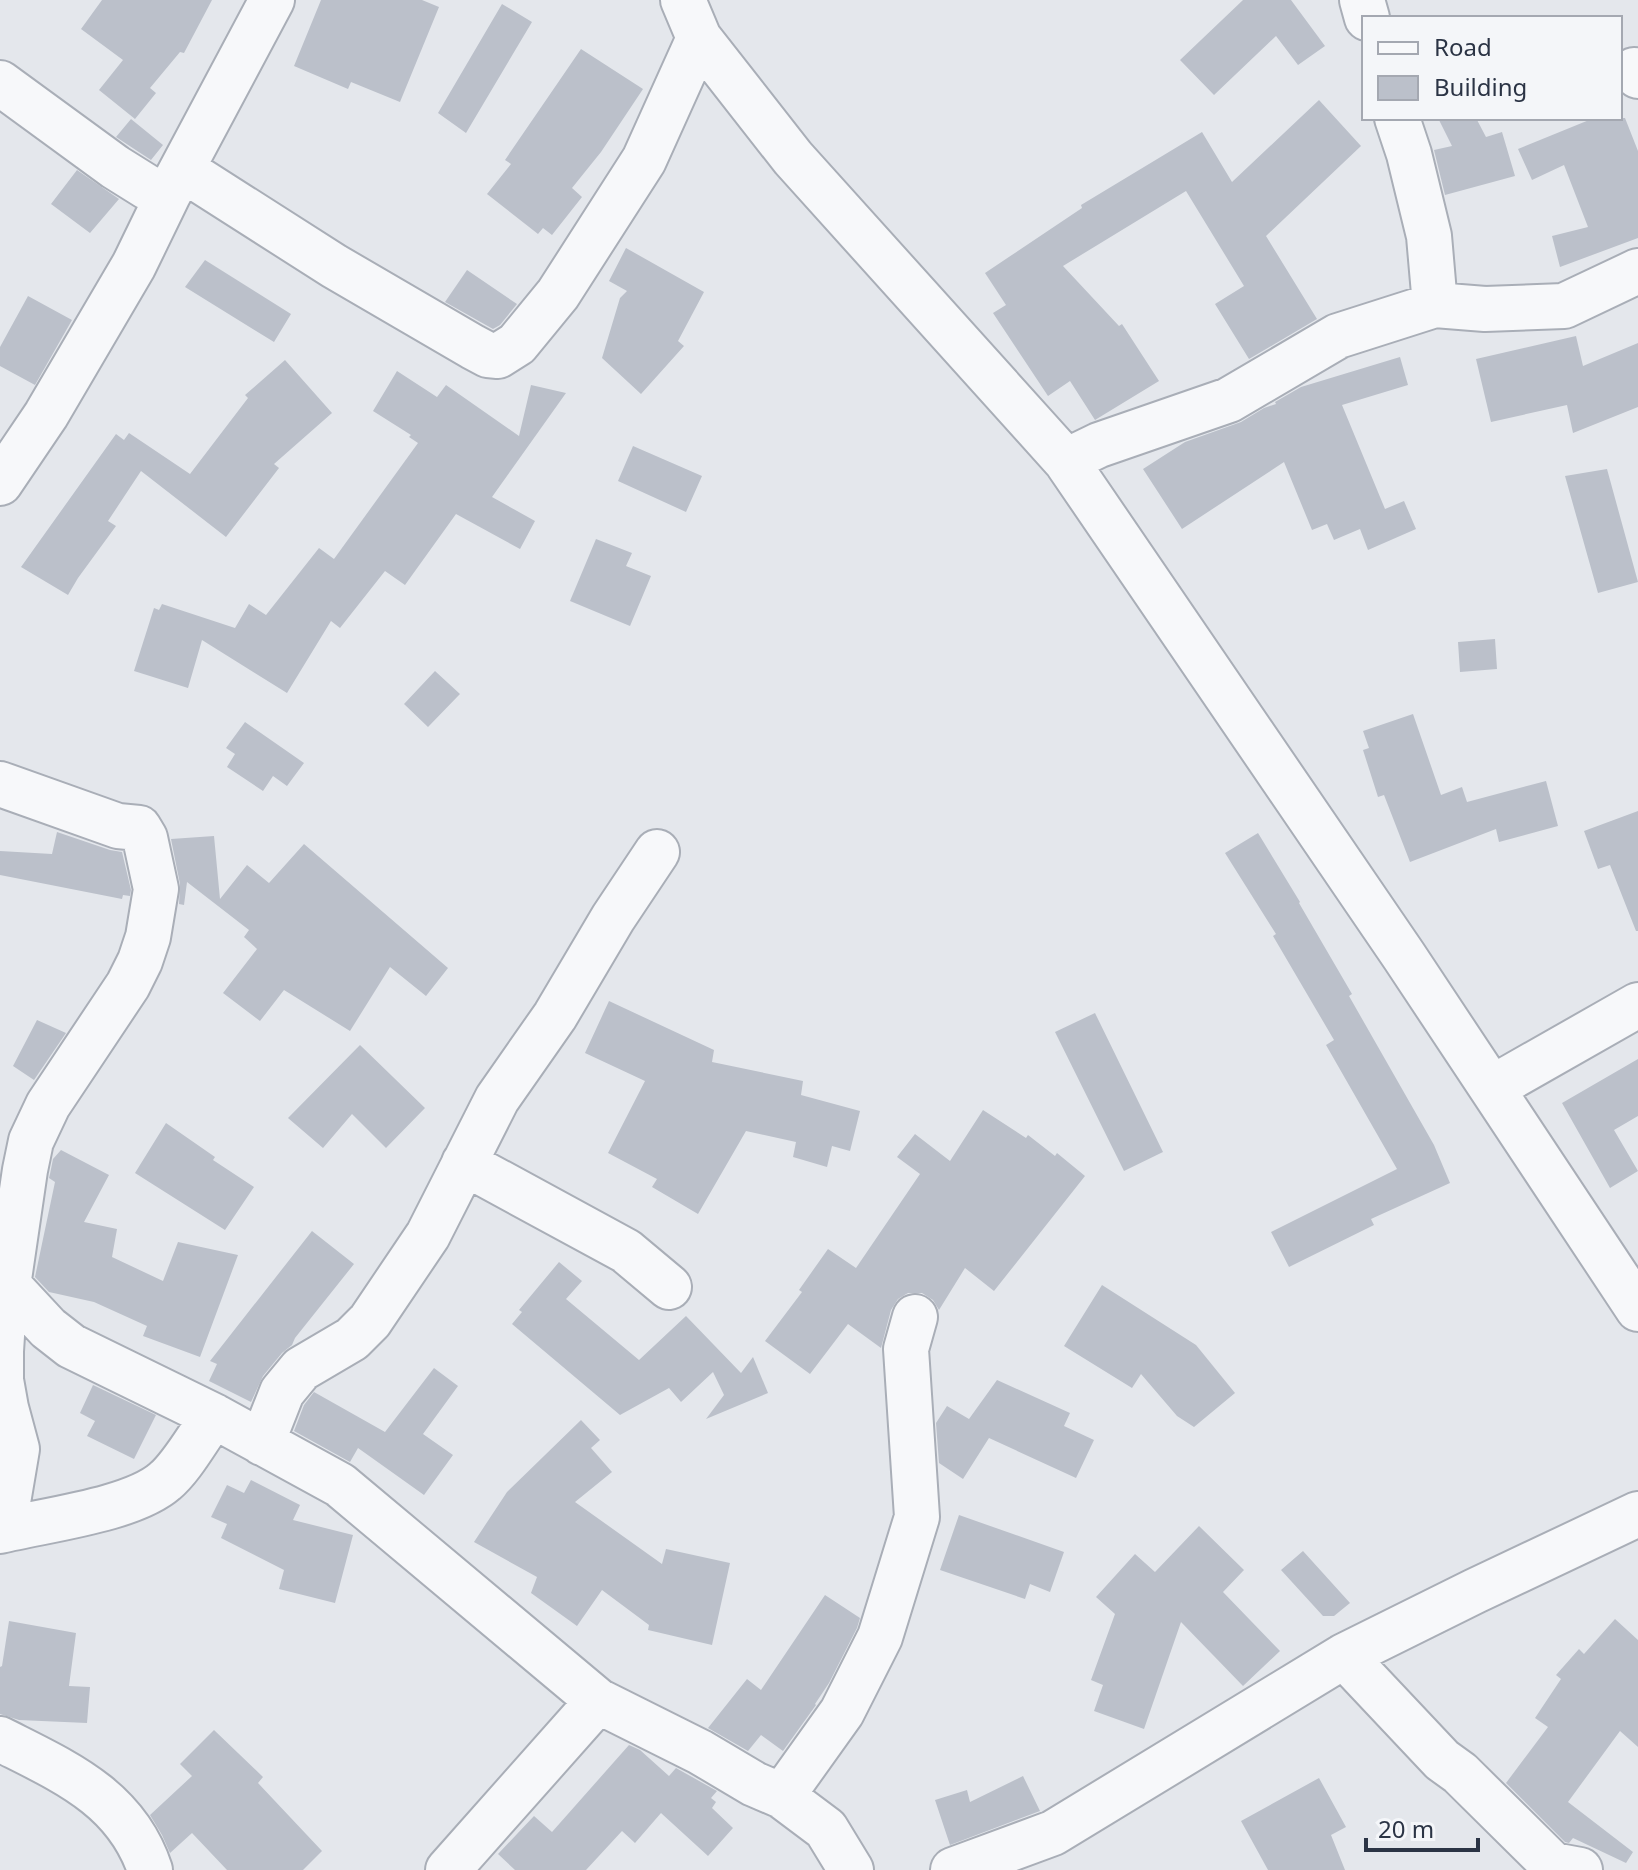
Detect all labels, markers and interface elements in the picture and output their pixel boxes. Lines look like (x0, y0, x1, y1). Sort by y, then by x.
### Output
legend (1362, 16, 1622, 120)
text: Road (1434, 30, 1492, 63)
text: Building (1434, 70, 1527, 103)
scale bar (1366, 1802, 1478, 1852)
text: 20 m (1378, 1812, 1434, 1845)

